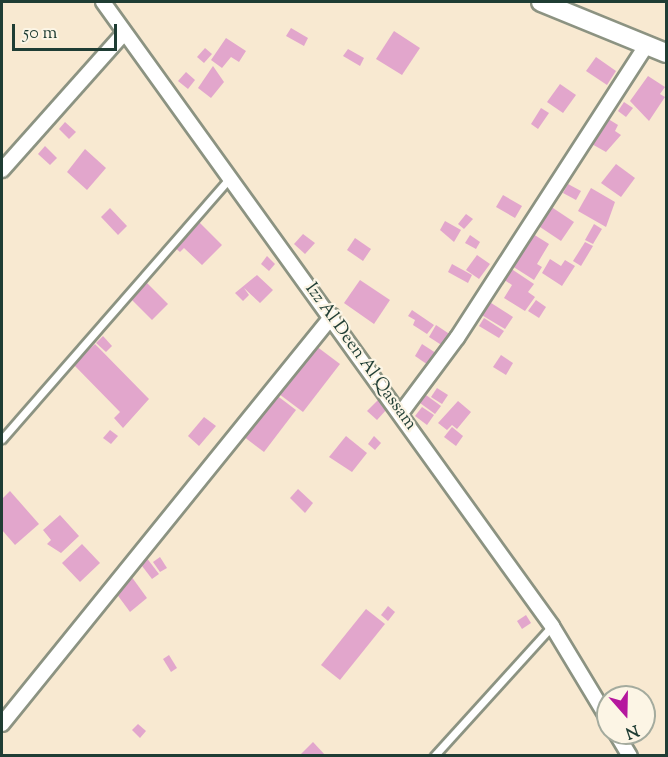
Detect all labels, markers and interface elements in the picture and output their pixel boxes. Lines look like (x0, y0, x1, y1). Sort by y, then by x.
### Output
scale bar (15, 12, 120, 50)
text: 50 m (23, 21, 57, 47)
street label: Izz Al Deen Al Qassam (299, 279, 421, 435)
north arrow (596, 685, 656, 745)
text: N (622, 718, 642, 743)

